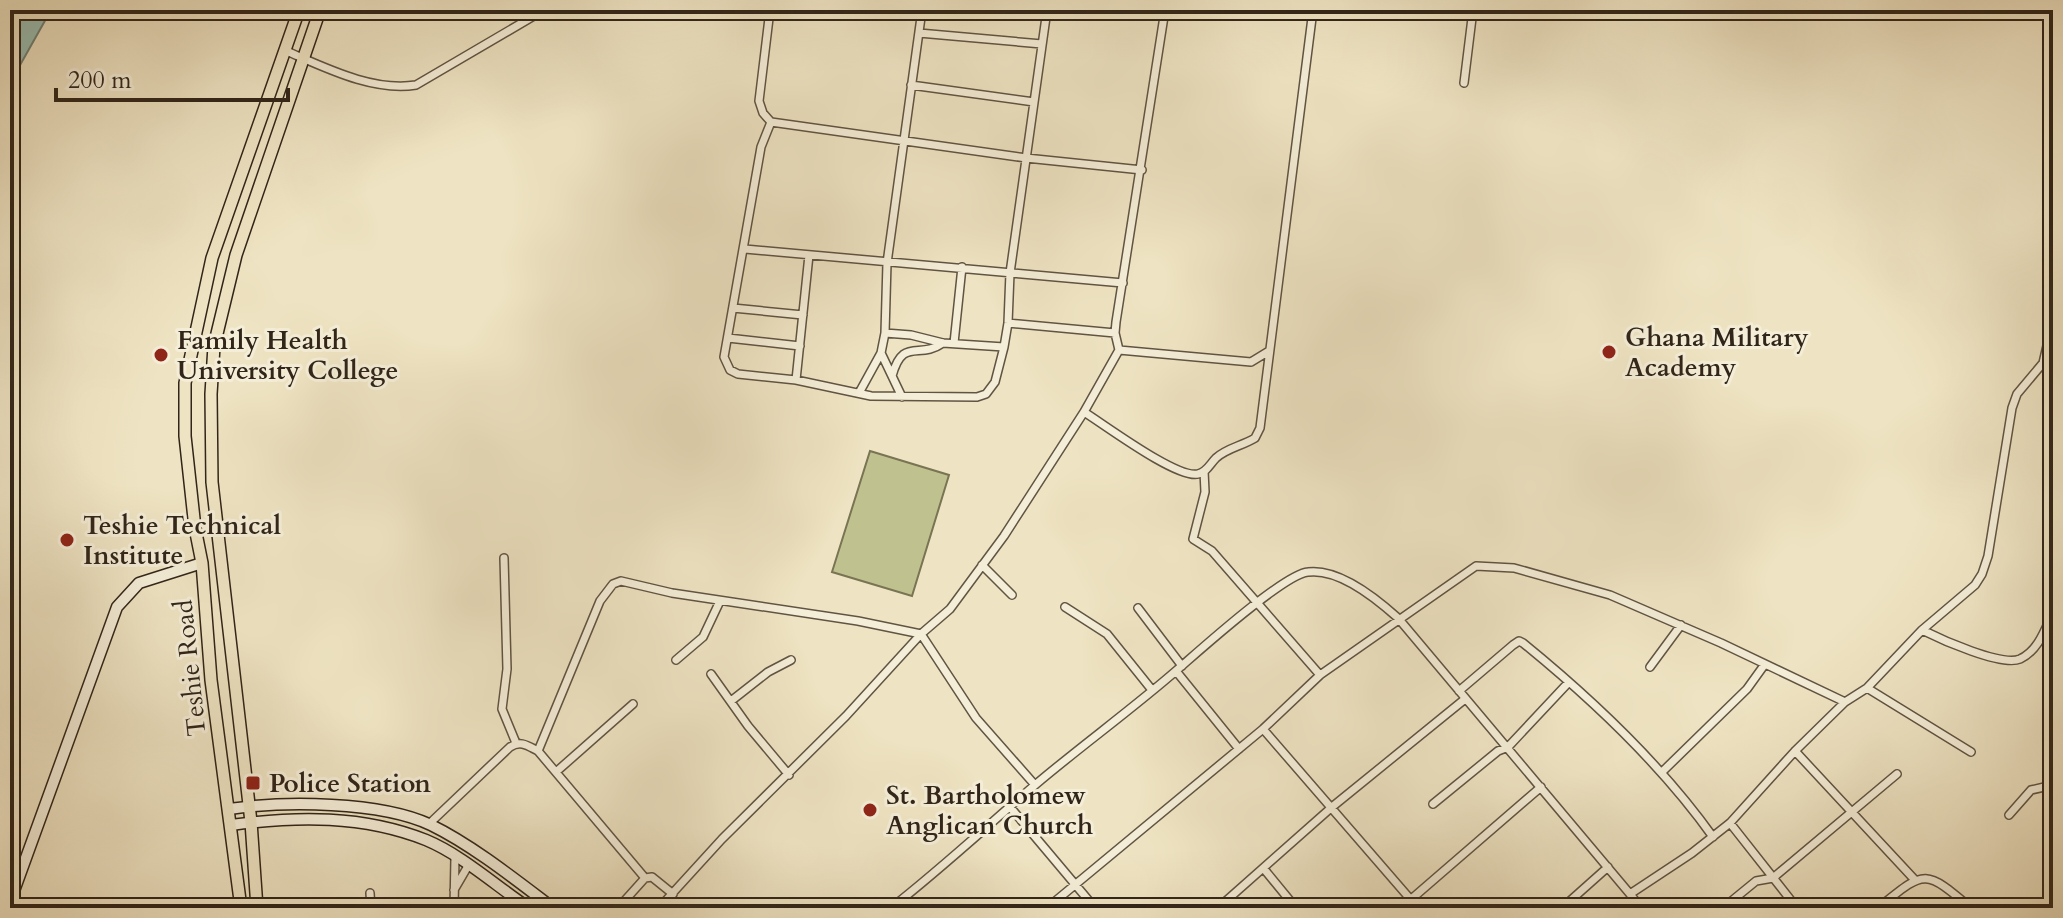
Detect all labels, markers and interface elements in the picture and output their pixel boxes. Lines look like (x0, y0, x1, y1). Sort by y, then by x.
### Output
scale bar (56, 52, 288, 102)
text: 200 m (68, 64, 132, 97)
place label: Ghana Military Academy (1625, 320, 1809, 385)
place label: Family Health University College (177, 323, 398, 388)
marker: Ghana Military Academy (1600, 343, 1618, 361)
marker: Family Health University College (152, 346, 170, 364)
place label: Teshie Technical Institute (83, 508, 281, 573)
marker: Teshie Technical Institute (58, 531, 76, 549)
street label: Teshie Road (165, 598, 215, 738)
place label: Police Station (269, 766, 431, 801)
marker: Police Station (244, 774, 262, 792)
place label: St. Bartholomew Anglican Church (886, 778, 1093, 843)
marker: St. Bartholomew Anglican Church (861, 801, 879, 819)

